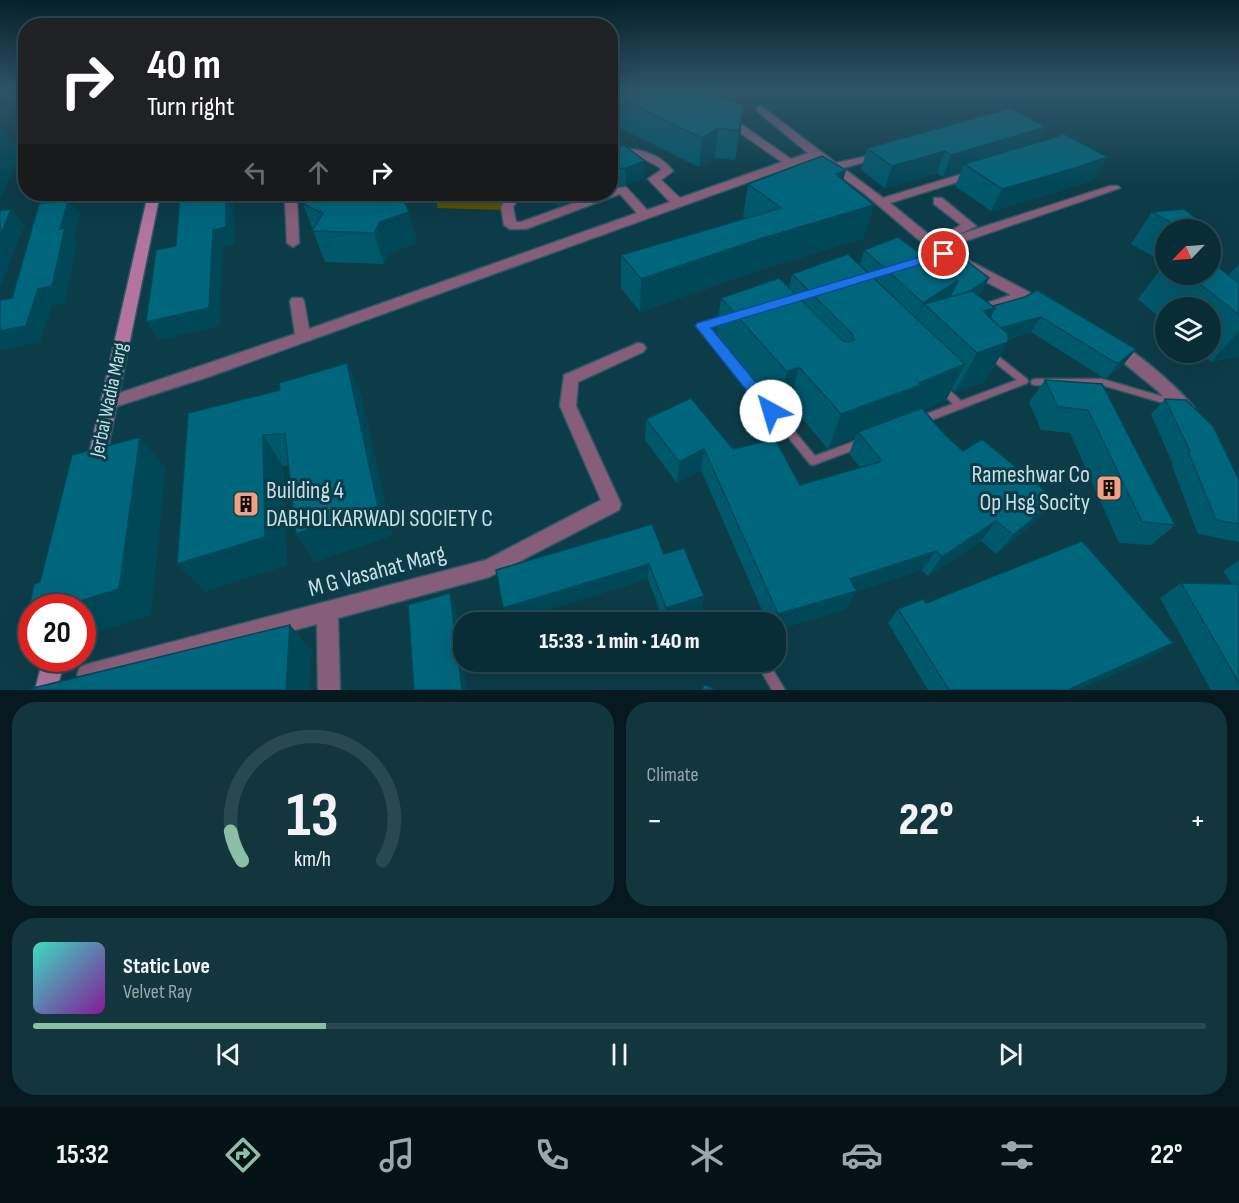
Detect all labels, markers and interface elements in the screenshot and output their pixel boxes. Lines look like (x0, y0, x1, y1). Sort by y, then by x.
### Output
text: 40 m (147, 40, 221, 91)
icon: right (48, 42, 126, 120)
text: Turn right (147, 91, 234, 123)
icon: left (239, 156, 272, 189)
icon: ahead (302, 156, 335, 189)
icon: right (365, 156, 398, 189)
north arrow (1155, 219, 1221, 285)
map controls (1155, 219, 1221, 363)
pin (918, 228, 969, 279)
icon: arrive (927, 237, 960, 270)
button: layers (1155, 297, 1221, 363)
street label: Jerbai Wadia Marg (85, 340, 133, 461)
position arrow (739, 379, 803, 443)
place label: Rameshwar Co Op Hsg Socity (972, 460, 1090, 517)
building icon: Rameshwar Co Op Hsg Socity (1094, 473, 1124, 503)
place label: Building 4 DABHOLKARWADI SOCIETY C (266, 476, 493, 533)
building icon: Building 4 DABHOLKARWADI SOCIETY C (231, 489, 261, 519)
street label: M G Vasahat Marg (305, 539, 449, 603)
speed limit sign: 20 (18, 594, 96, 672)
text: 15:33 · 1 min · 140 m (539, 628, 700, 655)
text: Climate (647, 763, 699, 787)
text: 13 (287, 779, 339, 854)
text: 22° (899, 793, 954, 848)
text: − (647, 801, 663, 841)
text: + (1190, 801, 1206, 841)
text: km/h (294, 847, 331, 872)
text: Static Love (123, 953, 210, 980)
text: Velvet Ray (123, 980, 192, 1004)
icon: previous (212, 1038, 245, 1071)
icon: pause (603, 1038, 636, 1071)
icon: next (994, 1038, 1027, 1071)
icon: directions (222, 1134, 264, 1176)
icon: music (376, 1134, 418, 1176)
icon: phone (531, 1134, 573, 1176)
icon: climate (686, 1134, 728, 1176)
icon: car (841, 1134, 883, 1176)
icon: filters (996, 1134, 1038, 1176)
text: 15:32 (56, 1139, 109, 1171)
text: 22° (1150, 1139, 1183, 1171)

